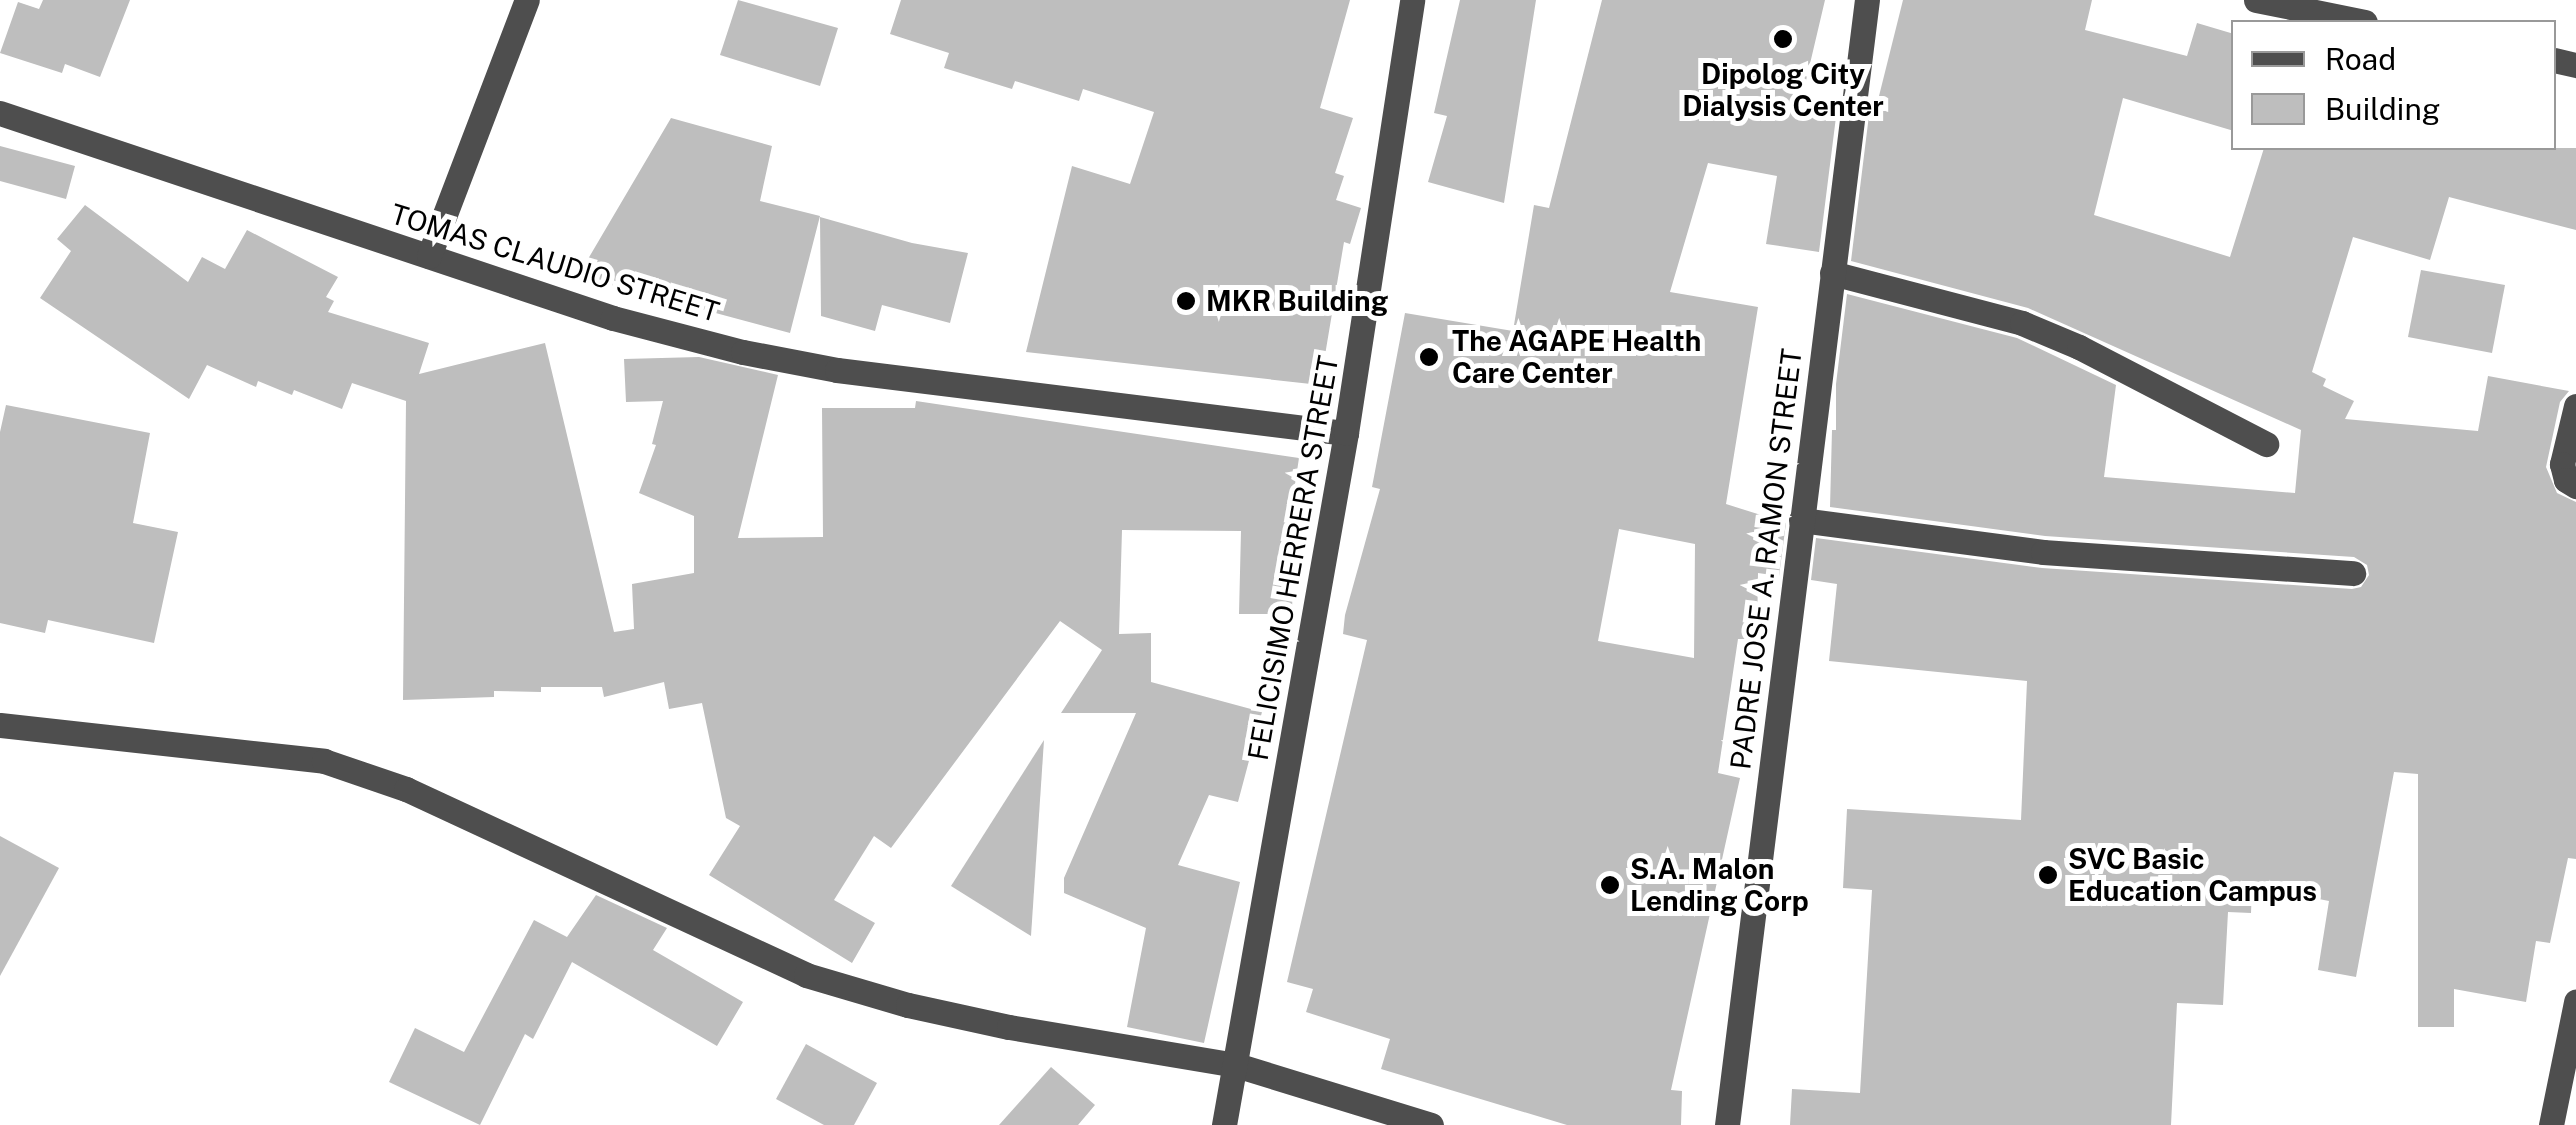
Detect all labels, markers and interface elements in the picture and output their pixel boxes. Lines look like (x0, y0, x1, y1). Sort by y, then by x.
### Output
legend (2231, 20, 2556, 150)
marker: Dipolog City Dialysis Center (1770, 26, 1796, 52)
text: Road (2325, 41, 2396, 77)
place label: Dipolog City Dialysis Center (1682, 57, 1884, 123)
text: Building (2325, 91, 2440, 127)
street label: TOMAS CLAUDIO STREET (387, 197, 723, 329)
place label: MKR Building (1206, 284, 1388, 318)
marker: MKR Building (1175, 290, 1197, 312)
place label: The AGAPE Health Care Center (1452, 324, 1701, 390)
marker: The AGAPE Health Care Center (1416, 344, 1442, 370)
street label: PADRE JOSE A. RAMON STREET (1723, 347, 1809, 771)
street label: FELICISIMO HERRERA STREET (1241, 353, 1345, 763)
place label: SVC Basic Education Campus (2068, 842, 2317, 908)
place label: S.A. Malon Lending Corp (1630, 852, 1809, 918)
marker: SVC Basic Education Campus (2037, 864, 2059, 886)
marker: S.A. Malon Lending Corp (1599, 874, 1621, 896)

